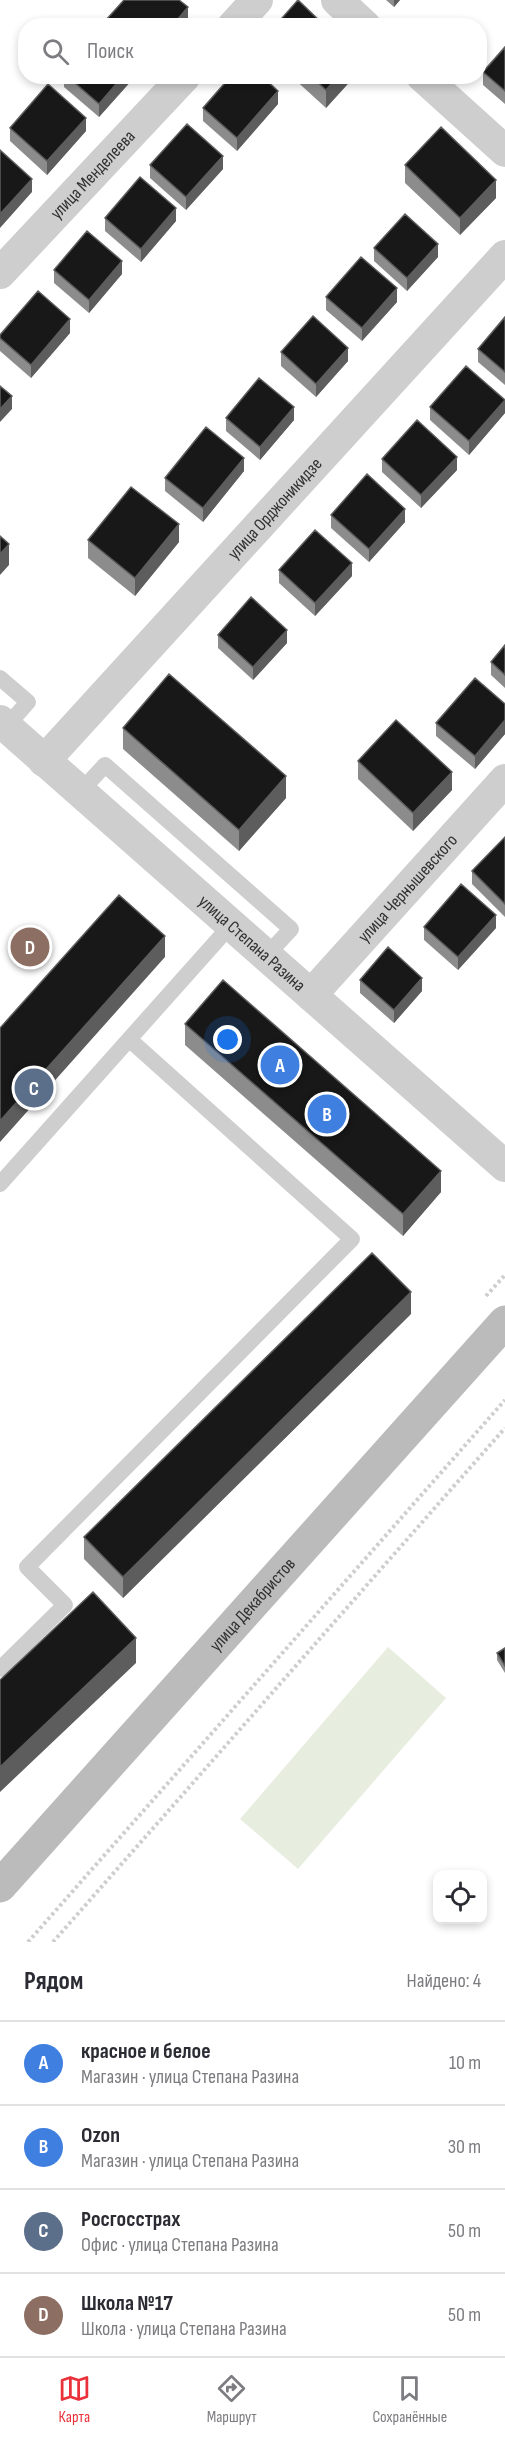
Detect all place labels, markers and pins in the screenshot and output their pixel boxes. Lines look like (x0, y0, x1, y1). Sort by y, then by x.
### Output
pin: D (10, 924, 50, 970)
pin: A (260, 1042, 300, 1088)
pin: C (15, 1066, 54, 1110)
pin: B (308, 1092, 346, 1136)

